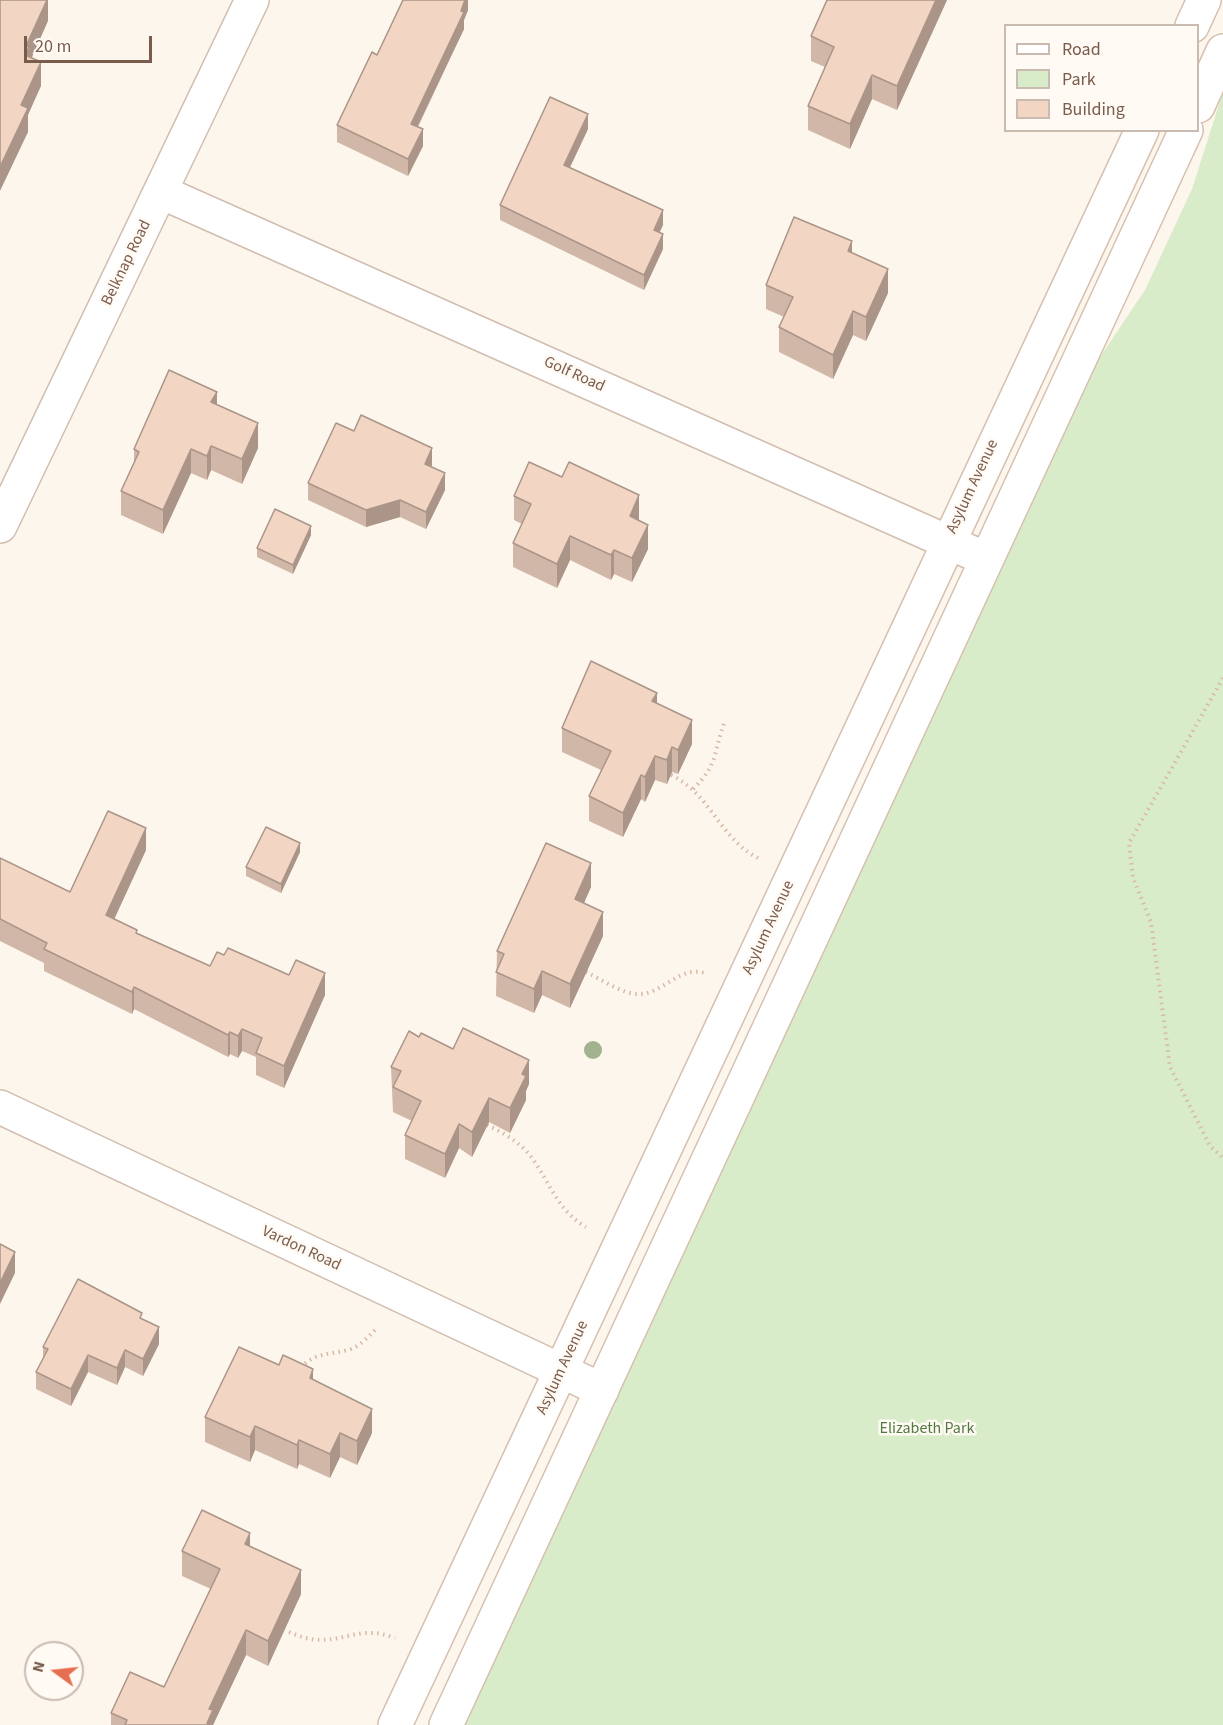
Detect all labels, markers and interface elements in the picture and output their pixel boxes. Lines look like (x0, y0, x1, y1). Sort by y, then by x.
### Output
scale bar (27, 24, 154, 62)
legend (1004, 24, 1199, 132)
text: 20 m (35, 34, 71, 59)
text: Road (1062, 37, 1101, 62)
text: Park (1062, 67, 1096, 92)
text: Building (1062, 97, 1125, 122)
street label: Belknap Road (98, 217, 156, 309)
street label: Golf Road (540, 353, 608, 397)
street label: Asylum Avenue (943, 437, 1003, 537)
street label: Asylum Avenue (739, 878, 799, 978)
street label: Vardon Road (258, 1222, 344, 1276)
street label: Asylum Avenue (533, 1318, 593, 1418)
park label: Elizabeth Park (880, 1419, 974, 1439)
north arrow (24, 1641, 84, 1701)
text: N (27, 1659, 51, 1675)

